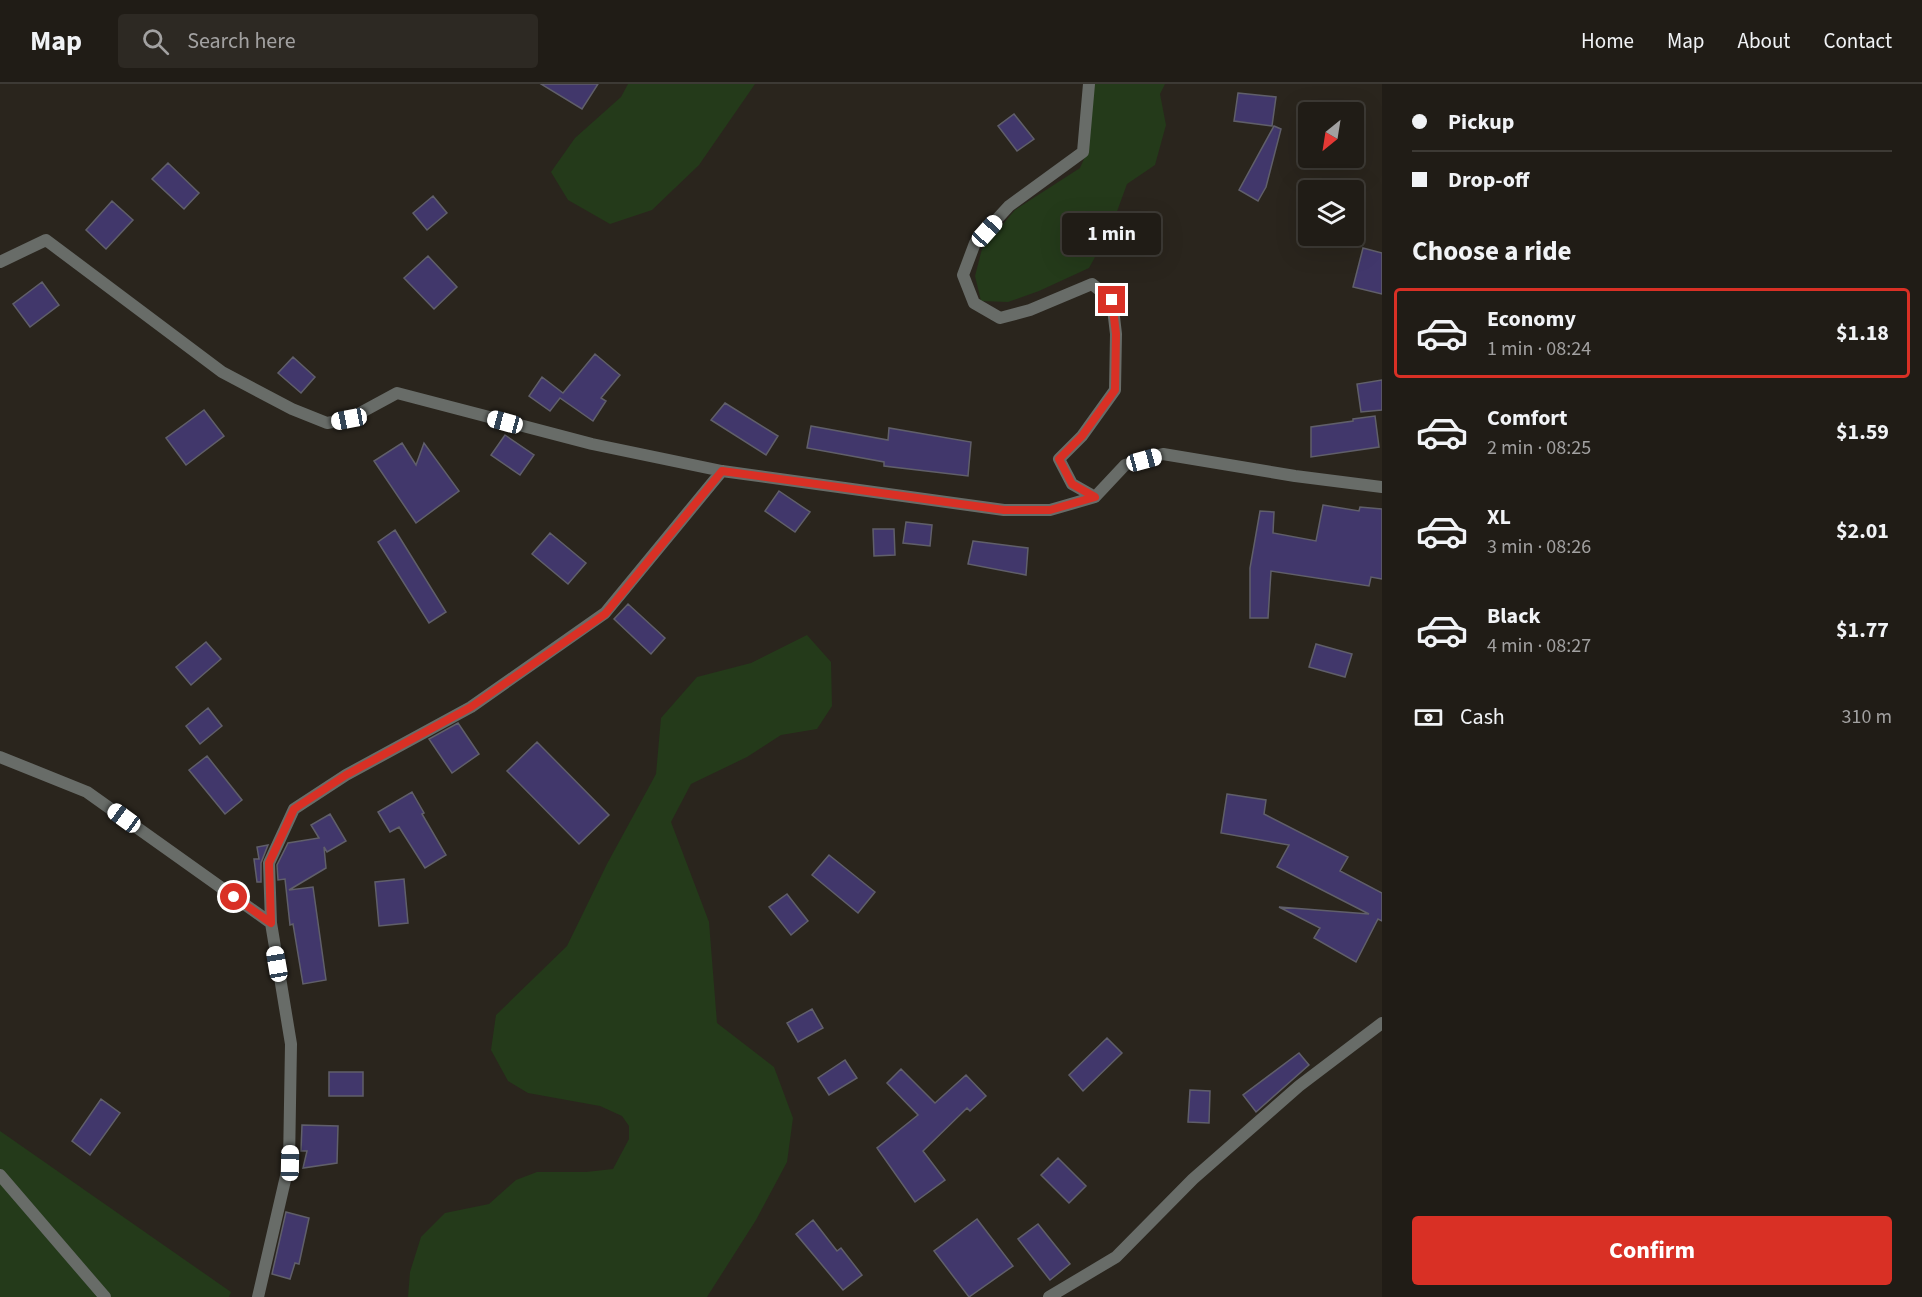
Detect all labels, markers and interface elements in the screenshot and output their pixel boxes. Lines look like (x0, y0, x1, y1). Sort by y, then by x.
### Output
search box (118, 14, 538, 68)
text: Map (30, 21, 82, 61)
icon: search (139, 25, 172, 58)
text: Search here (187, 25, 296, 57)
text: Home (1581, 26, 1634, 56)
text: Map (1667, 26, 1705, 56)
text: About (1738, 26, 1790, 56)
text: Contact (1823, 26, 1892, 56)
north arrow (1298, 102, 1364, 168)
map controls (1298, 102, 1364, 246)
text: Pickup (1448, 106, 1514, 138)
text: Drop-off (1448, 164, 1529, 196)
button: layers (1298, 180, 1364, 246)
car (968, 212, 1006, 250)
callout: 1 min (1062, 213, 1162, 255)
text: 1 min (1087, 220, 1136, 248)
text: Choose a ride (1412, 232, 1572, 271)
route end (1098, 286, 1125, 313)
text: Economy (1487, 303, 1576, 335)
icon: car (1415, 306, 1469, 360)
text: $1.18 (1836, 317, 1889, 349)
text: 1 min · 08:24 (1487, 335, 1591, 363)
text: Comfort (1487, 402, 1568, 434)
icon: car (1415, 405, 1469, 459)
car (330, 407, 368, 431)
car (485, 409, 525, 435)
text: $1.59 (1836, 416, 1889, 448)
text: 2 min · 08:25 (1487, 434, 1591, 462)
car (1124, 447, 1164, 473)
text: XL (1487, 501, 1511, 533)
icon: car (1415, 504, 1469, 558)
text: $2.01 (1836, 515, 1889, 547)
text: 3 min · 08:26 (1487, 533, 1591, 561)
text: Black (1487, 600, 1541, 632)
icon: car (1415, 603, 1469, 657)
text: $1.77 (1836, 614, 1889, 646)
text: 4 min · 08:27 (1487, 632, 1591, 660)
icon: cash (1412, 701, 1445, 734)
text: Cash (1460, 701, 1505, 733)
text: 310 m (1842, 703, 1892, 731)
car (104, 800, 144, 836)
route start (220, 883, 247, 910)
car (265, 945, 289, 983)
car (281, 1145, 299, 1181)
button: Confirm (1412, 1216, 1892, 1285)

